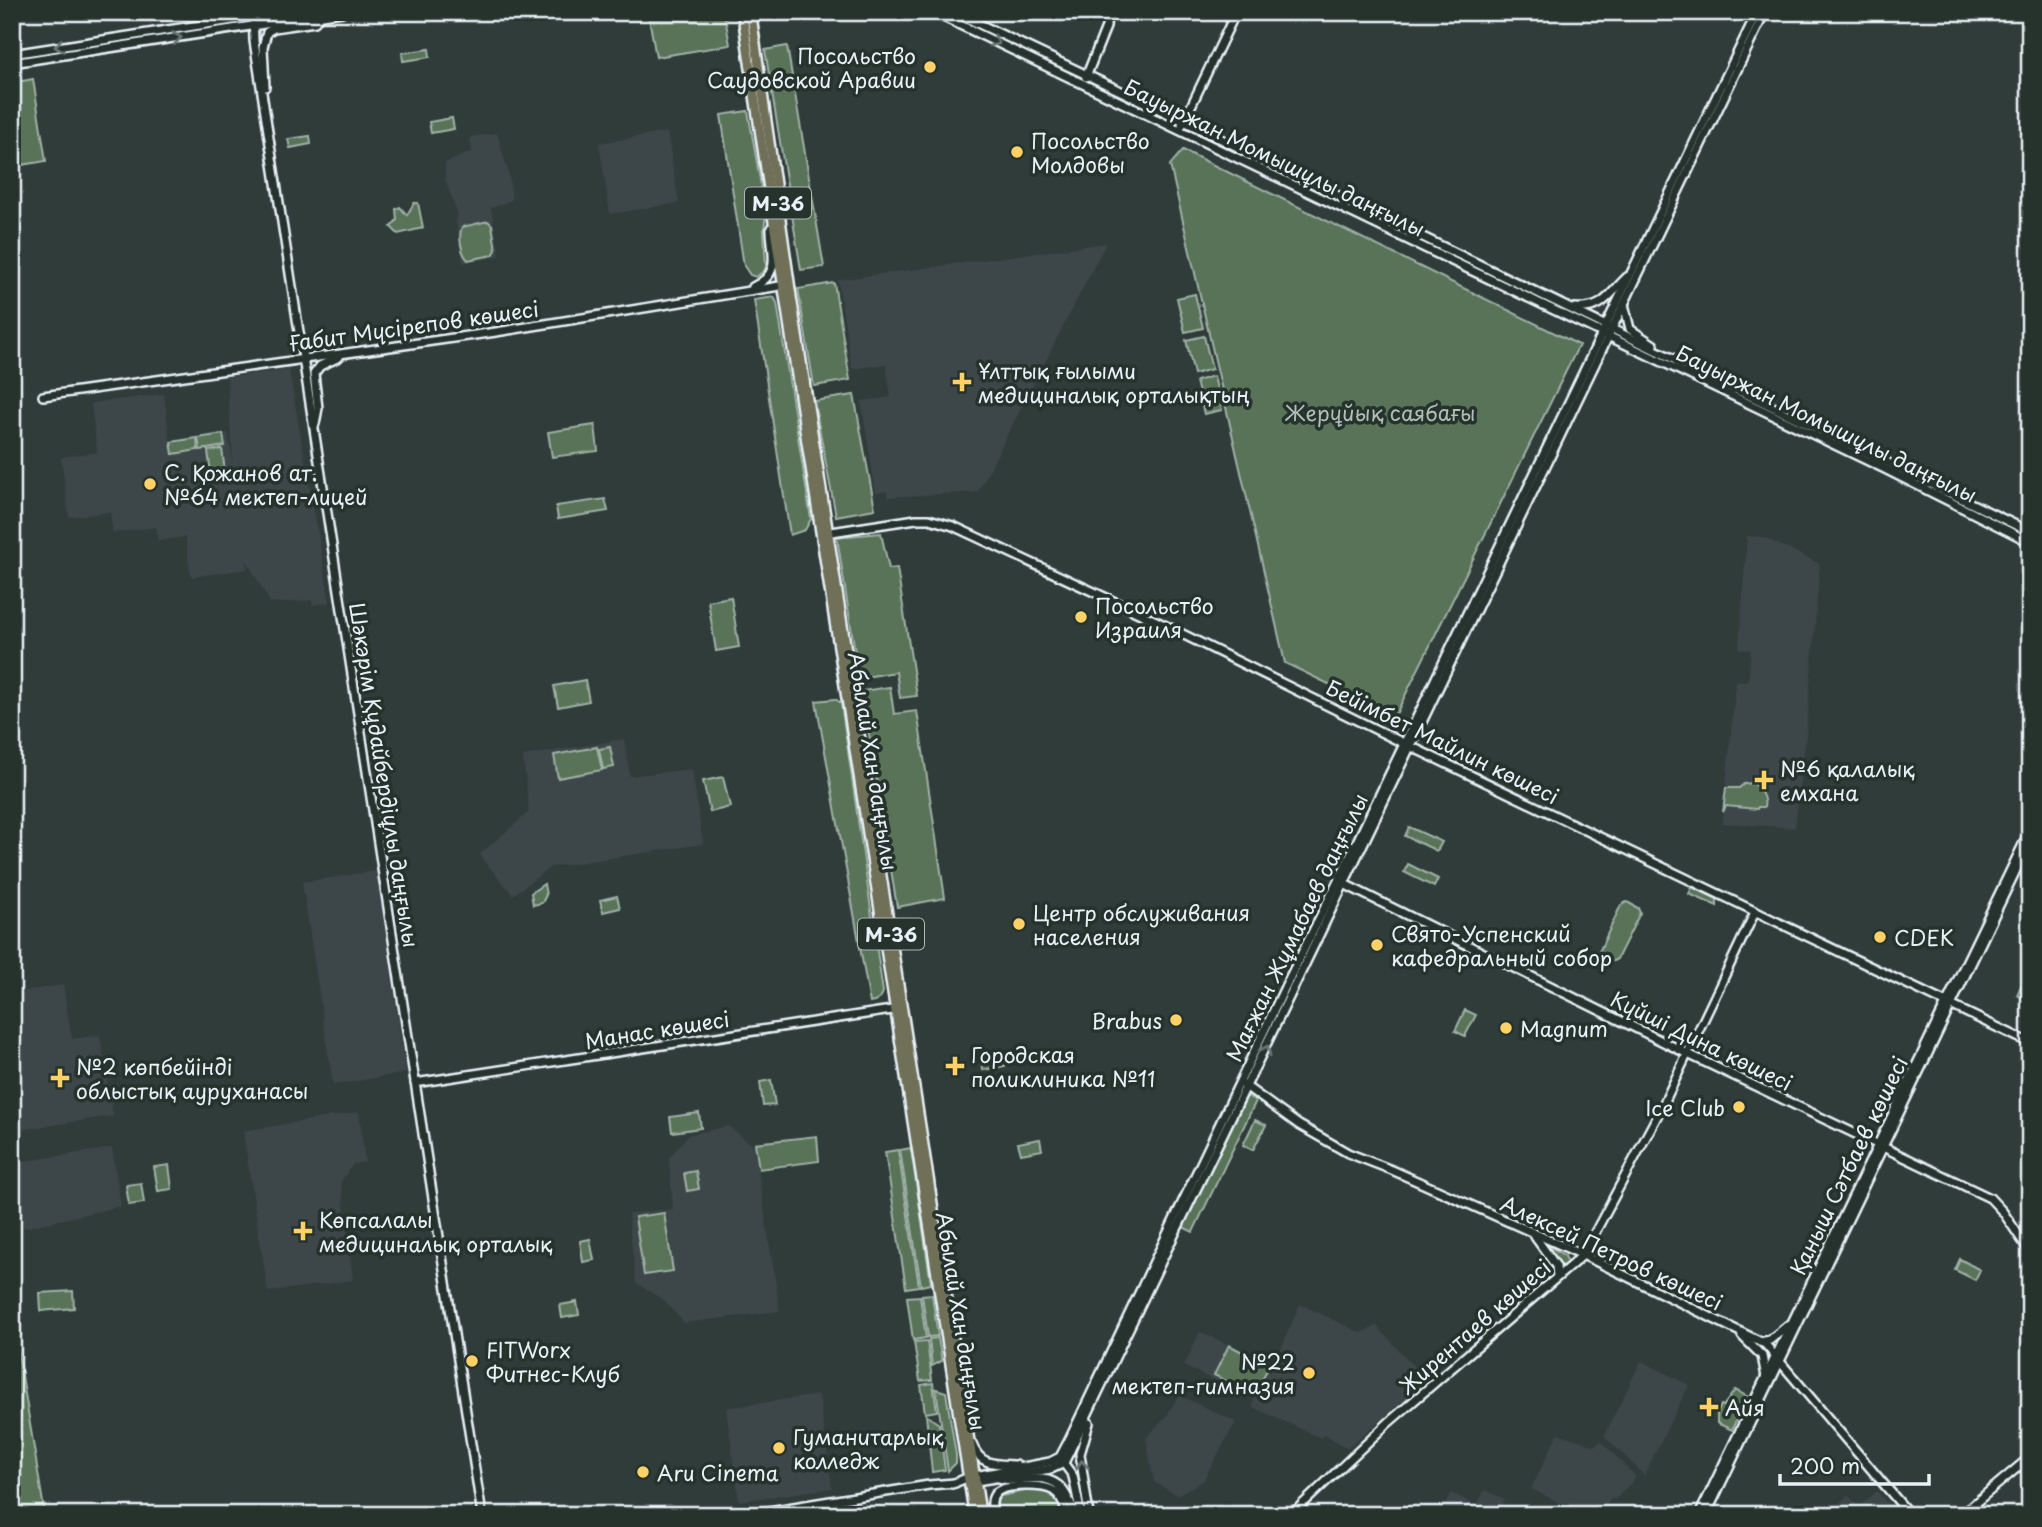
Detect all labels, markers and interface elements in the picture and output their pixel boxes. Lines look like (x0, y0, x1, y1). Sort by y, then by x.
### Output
one-way arrow (171, 30, 182, 45)
one-way arrow (988, 34, 1000, 48)
one-way arrow (53, 39, 65, 54)
place label: Посольство Саудовской Аравии (707, 39, 916, 95)
marker: Посольство Саудовской Аравии (922, 59, 938, 75)
street label: Бауыржан Момышұлы даңғылы (1119, 70, 1431, 244)
place label: Посольство Молдовы (1031, 124, 1150, 180)
marker: Посольство Молдовы (1009, 144, 1025, 160)
road number: M-36 (745, 188, 811, 218)
street label: Ғабит Мүсірепов көшесі (287, 292, 541, 358)
street label: Бауыржан Момышұлы даңғылы (1671, 336, 1983, 510)
place label: Ұлттық ғылыми медициналық орталықтың (978, 354, 1250, 410)
marker: Ұлттық ғылыми медициналық орталықтың (952, 372, 972, 392)
park label: Жерұйық саябағы (1285, 396, 1475, 428)
place label: С. Қожанов ат. №64 мектеп-лицей (164, 456, 368, 512)
marker: С. Қожанов ат. №64 мектеп-лицей (142, 476, 158, 492)
place label: Посольство Израиля (1095, 589, 1214, 645)
street label: Шәкәрім Құдайбердіұлы даңғылы (342, 600, 428, 950)
marker: Посольство Израиля (1073, 609, 1089, 625)
street label: Абылай Хан даңғылы (841, 649, 907, 873)
street label: Бейімбет Майлин көшесі (1321, 671, 1565, 811)
place label: №6 қалалық емхана (1780, 752, 1915, 808)
marker: №6 қалалық емхана (1754, 770, 1774, 790)
street label: Мағжан Жұмабаев даңғылы (1217, 787, 1375, 1067)
place label: Центр обслуживания населения (1033, 896, 1250, 952)
marker: Центр обслуживания населения (1011, 916, 1027, 932)
place label: Свято-Успенский кафедральный собор (1391, 917, 1612, 973)
road number: M-36 (858, 918, 924, 950)
place label: CDEK (1894, 921, 1954, 953)
marker: CDEK (1872, 929, 1888, 945)
marker: Свято-Успенский кафедральный собор (1369, 937, 1385, 953)
street label: Күйші Дина көшесі (1605, 982, 1799, 1098)
street label: Манас көшесі (582, 1002, 732, 1056)
place label: Brabus (1091, 1004, 1162, 1036)
marker: Brabus (1168, 1012, 1184, 1028)
place label: Magnum (1520, 1012, 1608, 1044)
marker: Magnum (1498, 1020, 1514, 1036)
place label: Городская поликлиника №11 (971, 1038, 1155, 1094)
one-way arrow (1257, 1045, 1271, 1057)
place label: №2 көпбейінді облыстық ауруханасы (76, 1050, 308, 1106)
street label: Қаныш Сәтбаев көшесі (1781, 1050, 1915, 1280)
marker: Городская поликлиника №11 (945, 1056, 965, 1076)
marker: №2 көпбейінді облыстық ауруханасы (50, 1068, 70, 1088)
place label: Ice Club (1645, 1091, 1725, 1123)
marker: Ice Club (1731, 1099, 1747, 1115)
street label: Алексей Петров көшесі (1496, 1186, 1728, 1318)
place label: Көпсалалы медициналық орталық (319, 1203, 553, 1259)
street label: Абылай Хан даңғылы (929, 1209, 995, 1433)
marker: Көпсалалы медициналық орталық (293, 1221, 313, 1241)
street label: Жирентаев көшесі (1391, 1251, 1557, 1401)
place label: FITWorx Фитнес-Клуб (486, 1333, 620, 1389)
place label: №22 мектеп-гимназия (1112, 1345, 1295, 1401)
marker: FITWorx Фитнес-Клуб (464, 1353, 480, 1369)
marker: №22 мектеп-гимназия (1301, 1365, 1317, 1381)
place label: Айя (1725, 1391, 1765, 1423)
marker: Айя (1699, 1397, 1719, 1417)
place label: Гуманитарлық колледж (793, 1420, 944, 1476)
marker: Гуманитарлық колледж (771, 1440, 787, 1456)
scale bar (1780, 1443, 1928, 1487)
text: 200 m (1790, 1449, 1860, 1481)
place label: Aru Cinema (657, 1456, 779, 1488)
one-way arrow (1074, 1459, 1089, 1471)
marker: Aru Cinema (635, 1464, 651, 1480)

